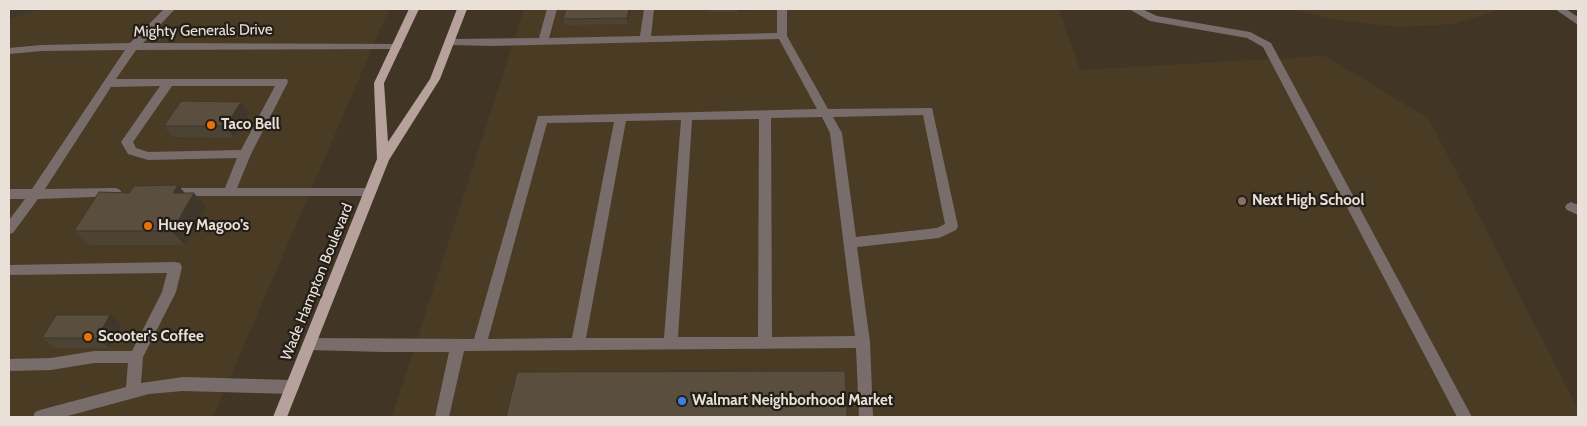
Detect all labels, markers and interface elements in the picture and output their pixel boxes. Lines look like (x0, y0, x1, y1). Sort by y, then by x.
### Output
street label: Mighty Generals Drive (133, 21, 273, 41)
place label: Taco Bell (221, 116, 280, 134)
marker: Taco Bell (205, 119, 217, 131)
place label: Next High School (1252, 192, 1364, 210)
marker: Next High School (1236, 195, 1248, 207)
street label: Wade Hampton Boulevard (277, 201, 357, 363)
place label: Huey Magoo's (158, 217, 249, 235)
marker: Huey Magoo's (142, 220, 154, 232)
place label: Scooter's Coffee (98, 328, 204, 346)
marker: Scooter's Coffee (82, 331, 94, 343)
place label: Walmart Neighborhood Market (692, 392, 893, 410)
marker: Walmart Neighborhood Market (676, 395, 688, 407)

